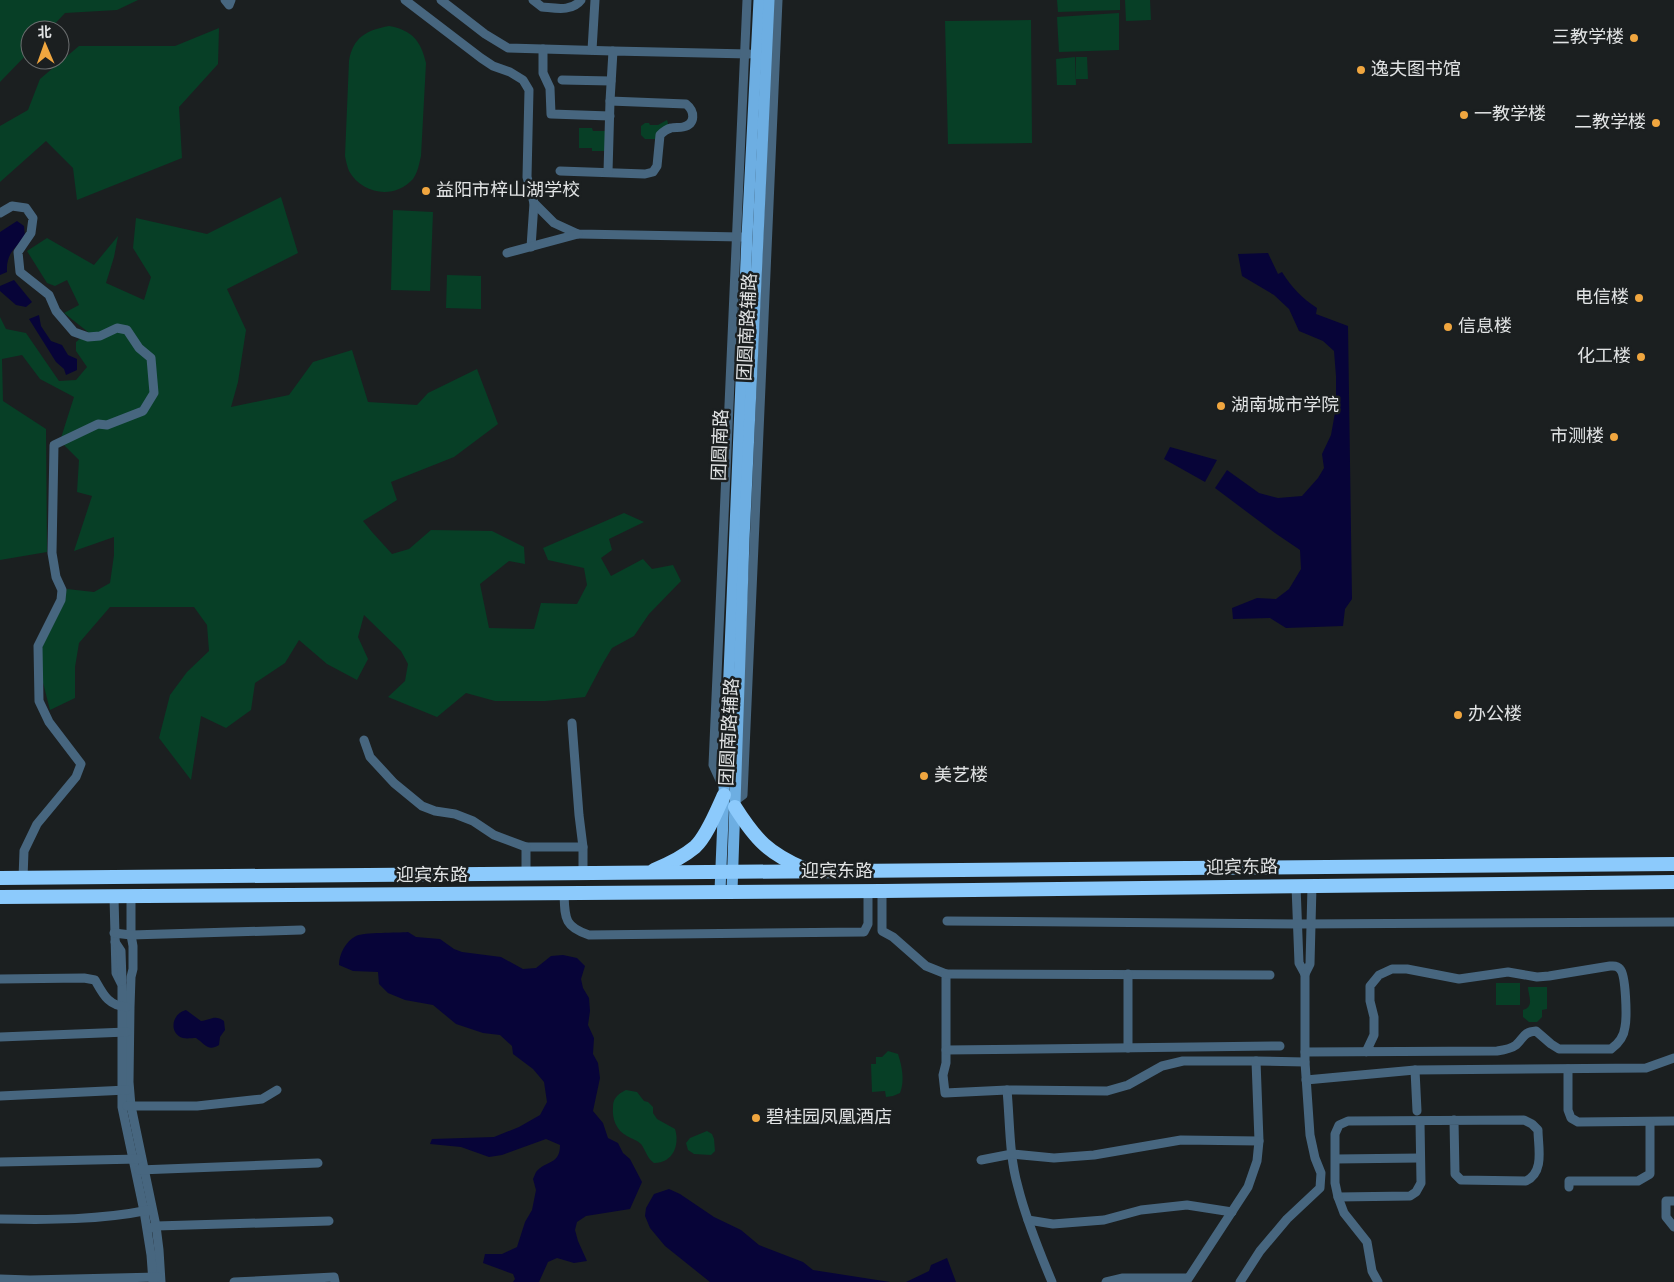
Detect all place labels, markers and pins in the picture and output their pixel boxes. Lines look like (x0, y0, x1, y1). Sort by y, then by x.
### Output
place label: 三教学楼 (1552, 27, 1624, 47)
marker: 三教学楼 (1628, 32, 1640, 44)
place label: 逸夫图书馆 (1371, 59, 1461, 79)
marker: 逸夫图书馆 (1355, 64, 1367, 76)
place label: 一教学楼 (1474, 104, 1546, 124)
marker: 一教学楼 (1458, 109, 1470, 121)
place label: 二教学楼 (1574, 112, 1646, 132)
marker: 二教学楼 (1650, 117, 1662, 129)
place label: 益阳市梓山湖学校 (436, 180, 580, 200)
marker: 益阳市梓山湖学校 (420, 185, 432, 197)
place label: 电信楼 (1575, 287, 1629, 307)
marker: 电信楼 (1633, 292, 1645, 304)
place label: 信息楼 (1458, 316, 1512, 336)
marker: 信息楼 (1442, 321, 1454, 333)
place label: 化工楼 (1577, 346, 1631, 366)
marker: 化工楼 (1635, 351, 1647, 363)
place label: 湖南城市学院 (1231, 395, 1339, 415)
marker: 湖南城市学院 (1215, 400, 1227, 412)
place label: 市测楼 (1550, 426, 1604, 446)
marker: 市测楼 (1608, 431, 1620, 443)
place label: 办公楼 (1468, 704, 1522, 724)
marker: 办公楼 (1452, 709, 1464, 721)
place label: 美艺楼 (934, 765, 988, 785)
marker: 美艺楼 (918, 770, 930, 782)
place label: 碧桂园凤凰酒店 (766, 1107, 892, 1127)
marker: 碧桂园凤凰酒店 (750, 1112, 762, 1124)

